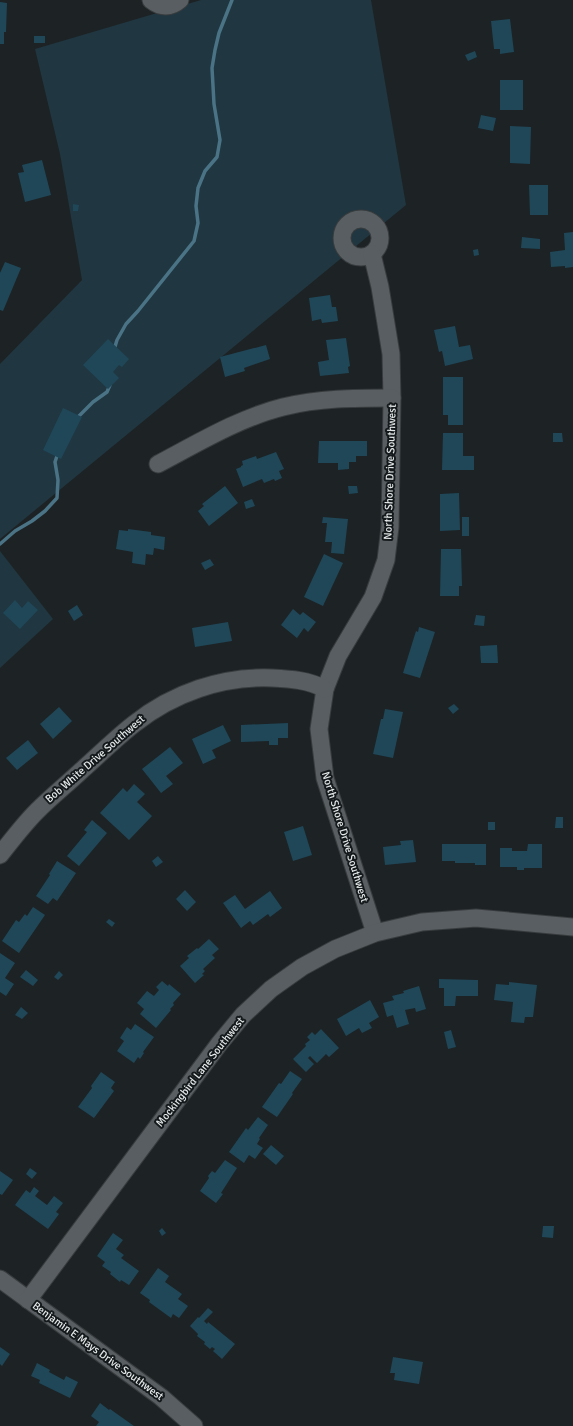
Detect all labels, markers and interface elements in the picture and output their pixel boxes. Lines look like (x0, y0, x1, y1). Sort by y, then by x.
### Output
street label: North Shore Drive Southwest (381, 404, 399, 540)
street label: Bob White Drive Southwest (43, 712, 147, 806)
street label: North Shore Drive Southwest (319, 770, 371, 904)
street label: Mockingbird Lane Southwest (153, 1014, 247, 1129)
street label: Benjamin E Mays Drive Southwest (30, 1299, 166, 1403)

